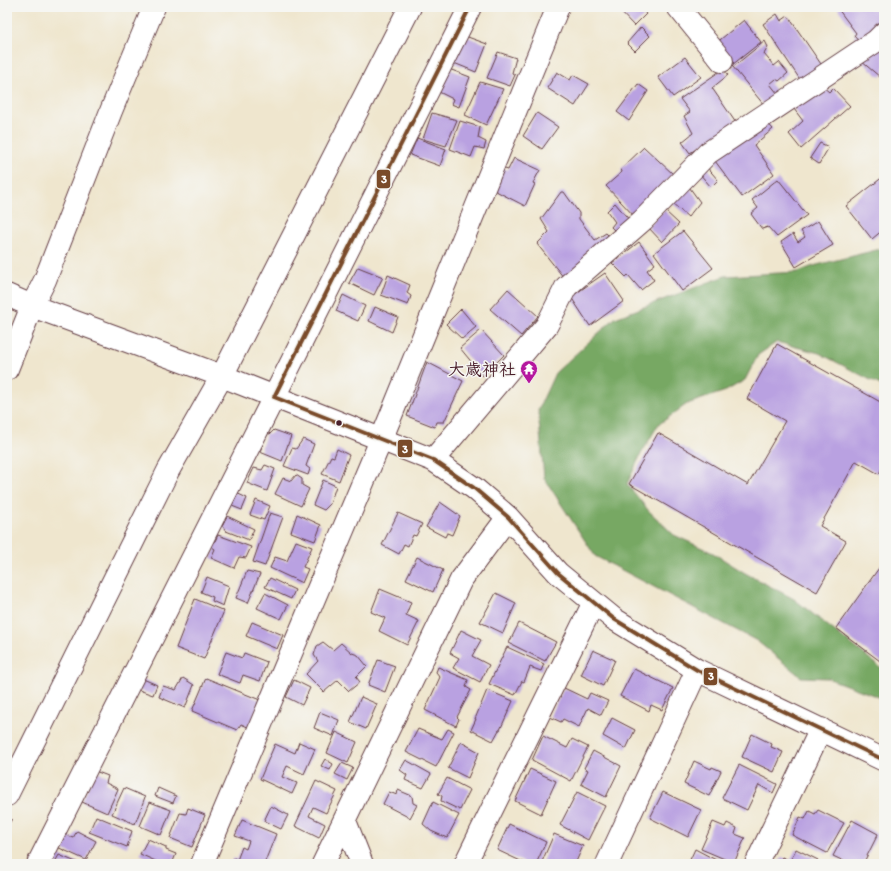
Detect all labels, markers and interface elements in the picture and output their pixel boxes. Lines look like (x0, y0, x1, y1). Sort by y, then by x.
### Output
line badge: 3 (376, 169, 391, 189)
text: 3 (381, 173, 387, 186)
place label: 大歳神社 (448, 359, 516, 379)
temple icon: 大歳神社 (519, 359, 539, 384)
unlabelled marker (334, 418, 344, 428)
line badge: 3 (397, 439, 413, 458)
text: 3 (402, 443, 408, 456)
line badge: 3 (703, 667, 718, 686)
text: 3 (708, 670, 714, 683)

